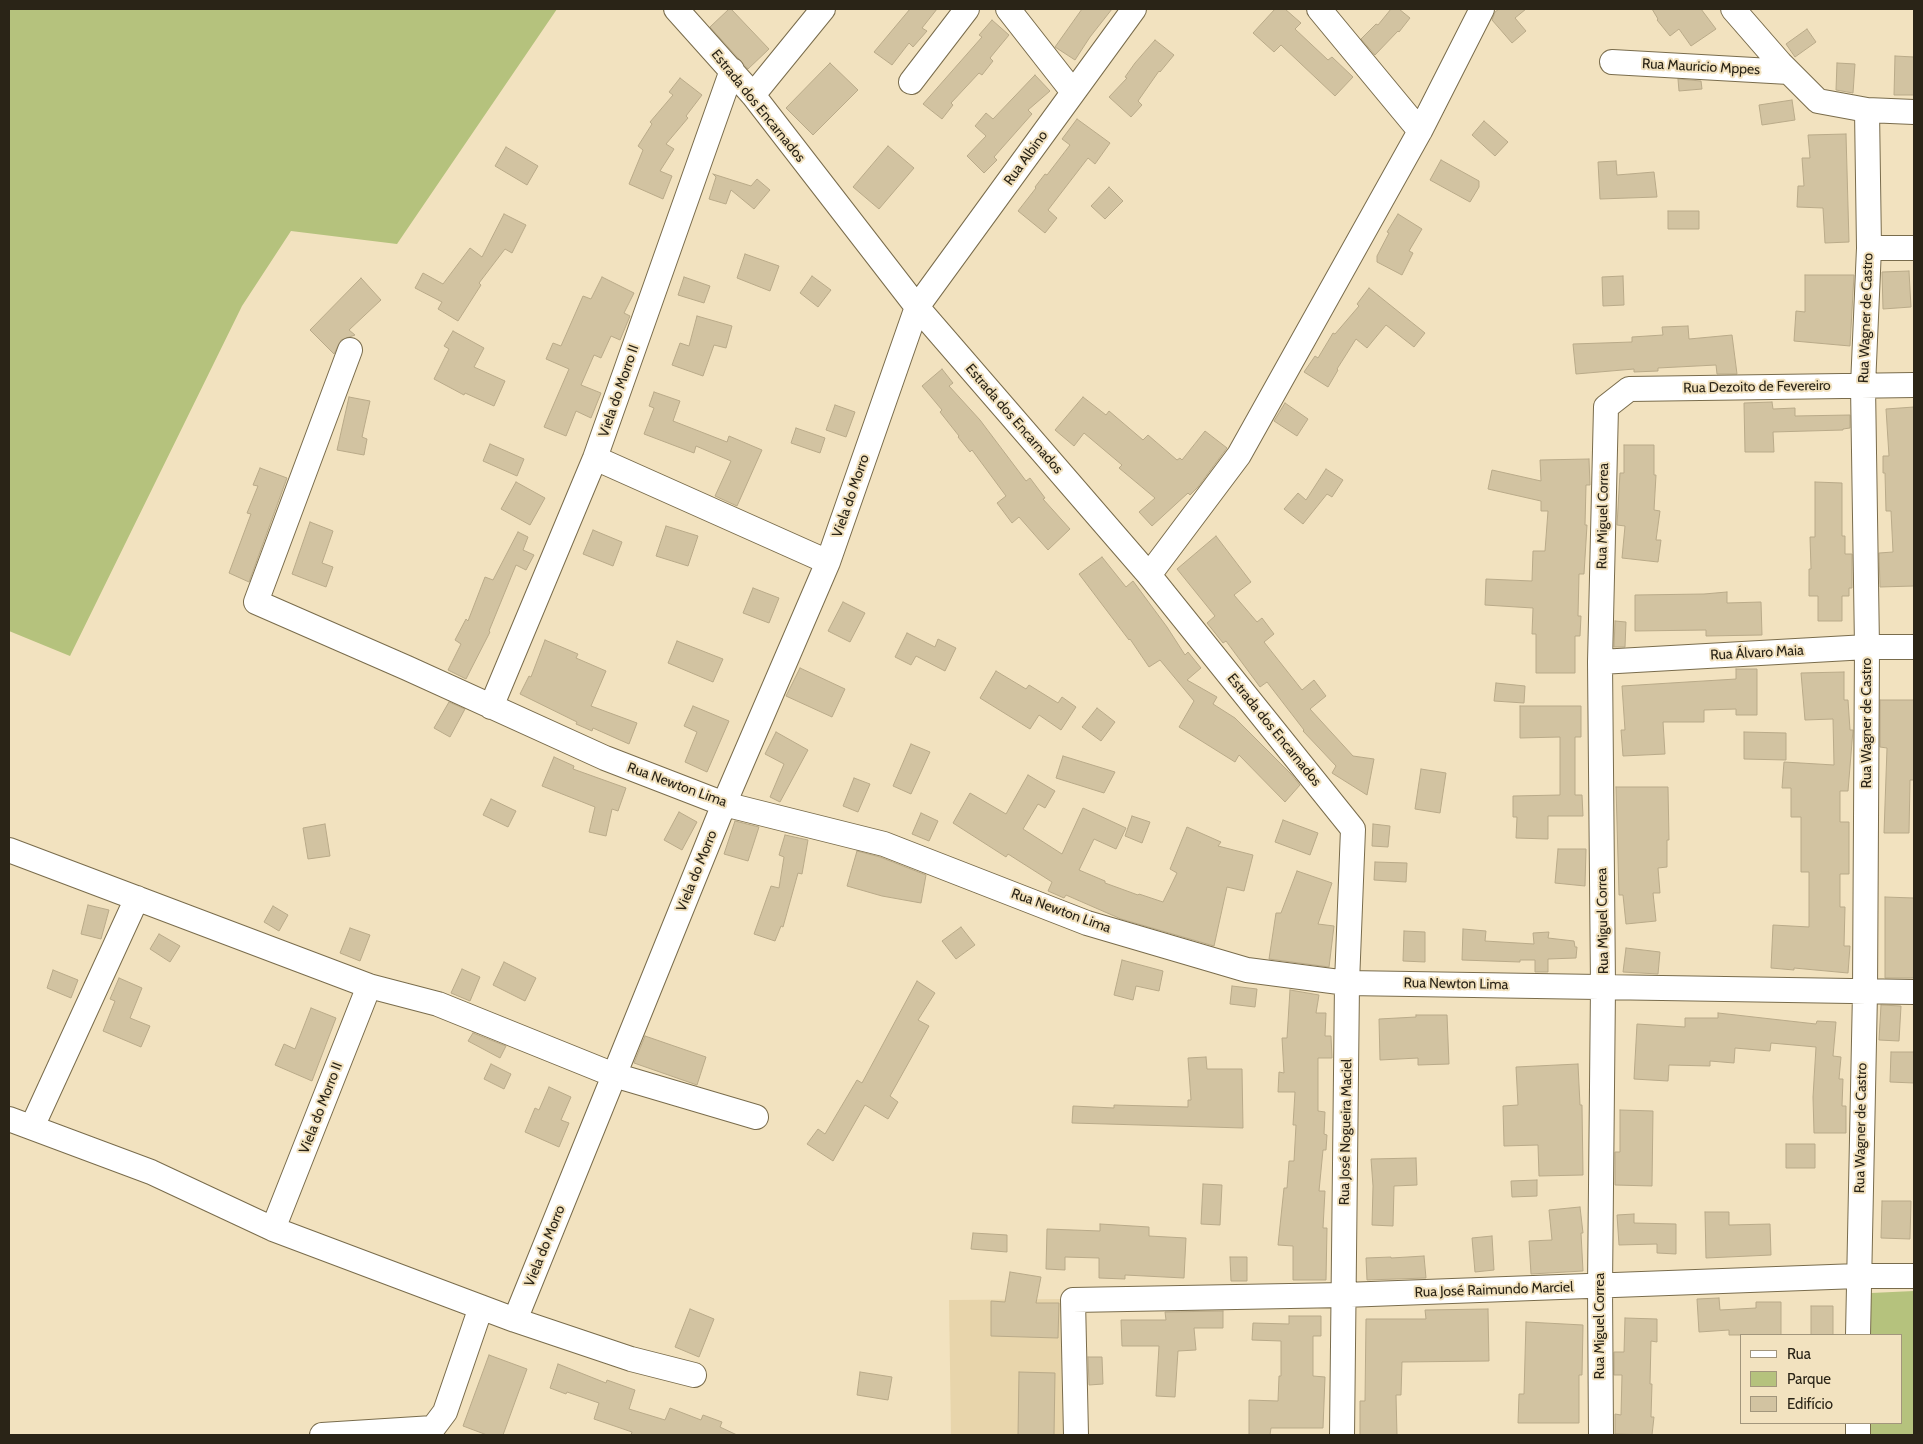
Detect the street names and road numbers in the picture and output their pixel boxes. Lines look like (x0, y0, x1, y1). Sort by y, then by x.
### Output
street label: Estrada dos Encarnados (707, 46, 809, 166)
street label: Rua Mauricio Mppes (1642, 56, 1760, 78)
street label: Rua Albino (1001, 127, 1051, 189)
street label: Rua Wagner de Castro (1855, 253, 1877, 383)
street label: Viela do Morro II (595, 343, 643, 439)
street label: Estrada dos Encarnados (962, 361, 1066, 477)
street label: Rua Dezoito de Fevereiro (1683, 377, 1831, 397)
street label: Viela do Morro (829, 452, 873, 540)
street label: Rua Miguel Correa (1594, 463, 1612, 569)
street label: Rua Álvaro Maia (1710, 642, 1804, 664)
street label: Rua Wagner de Castro (1859, 658, 1875, 788)
street label: Estrada dos Encarnados (1223, 670, 1325, 790)
street label: Rua Newton Lima (625, 759, 729, 811)
street label: Viela do Morro (673, 828, 721, 914)
street label: Rua Miguel Correa (1594, 868, 1612, 974)
street label: Rua Newton Lima (1009, 885, 1113, 937)
street label: Rua Newton Lima (1403, 975, 1509, 993)
street label: Rua José Nogueira Maciel (1336, 1059, 1356, 1205)
street label: Viela do Morro II (296, 1060, 346, 1156)
street label: Rua Wagner de Castro (1851, 1063, 1871, 1193)
street label: Viela do Morro (521, 1203, 569, 1289)
street label: Rua Miguel Correa (1592, 1273, 1608, 1379)
street label: Rua José Raimundo Marciel (1414, 1279, 1574, 1301)

